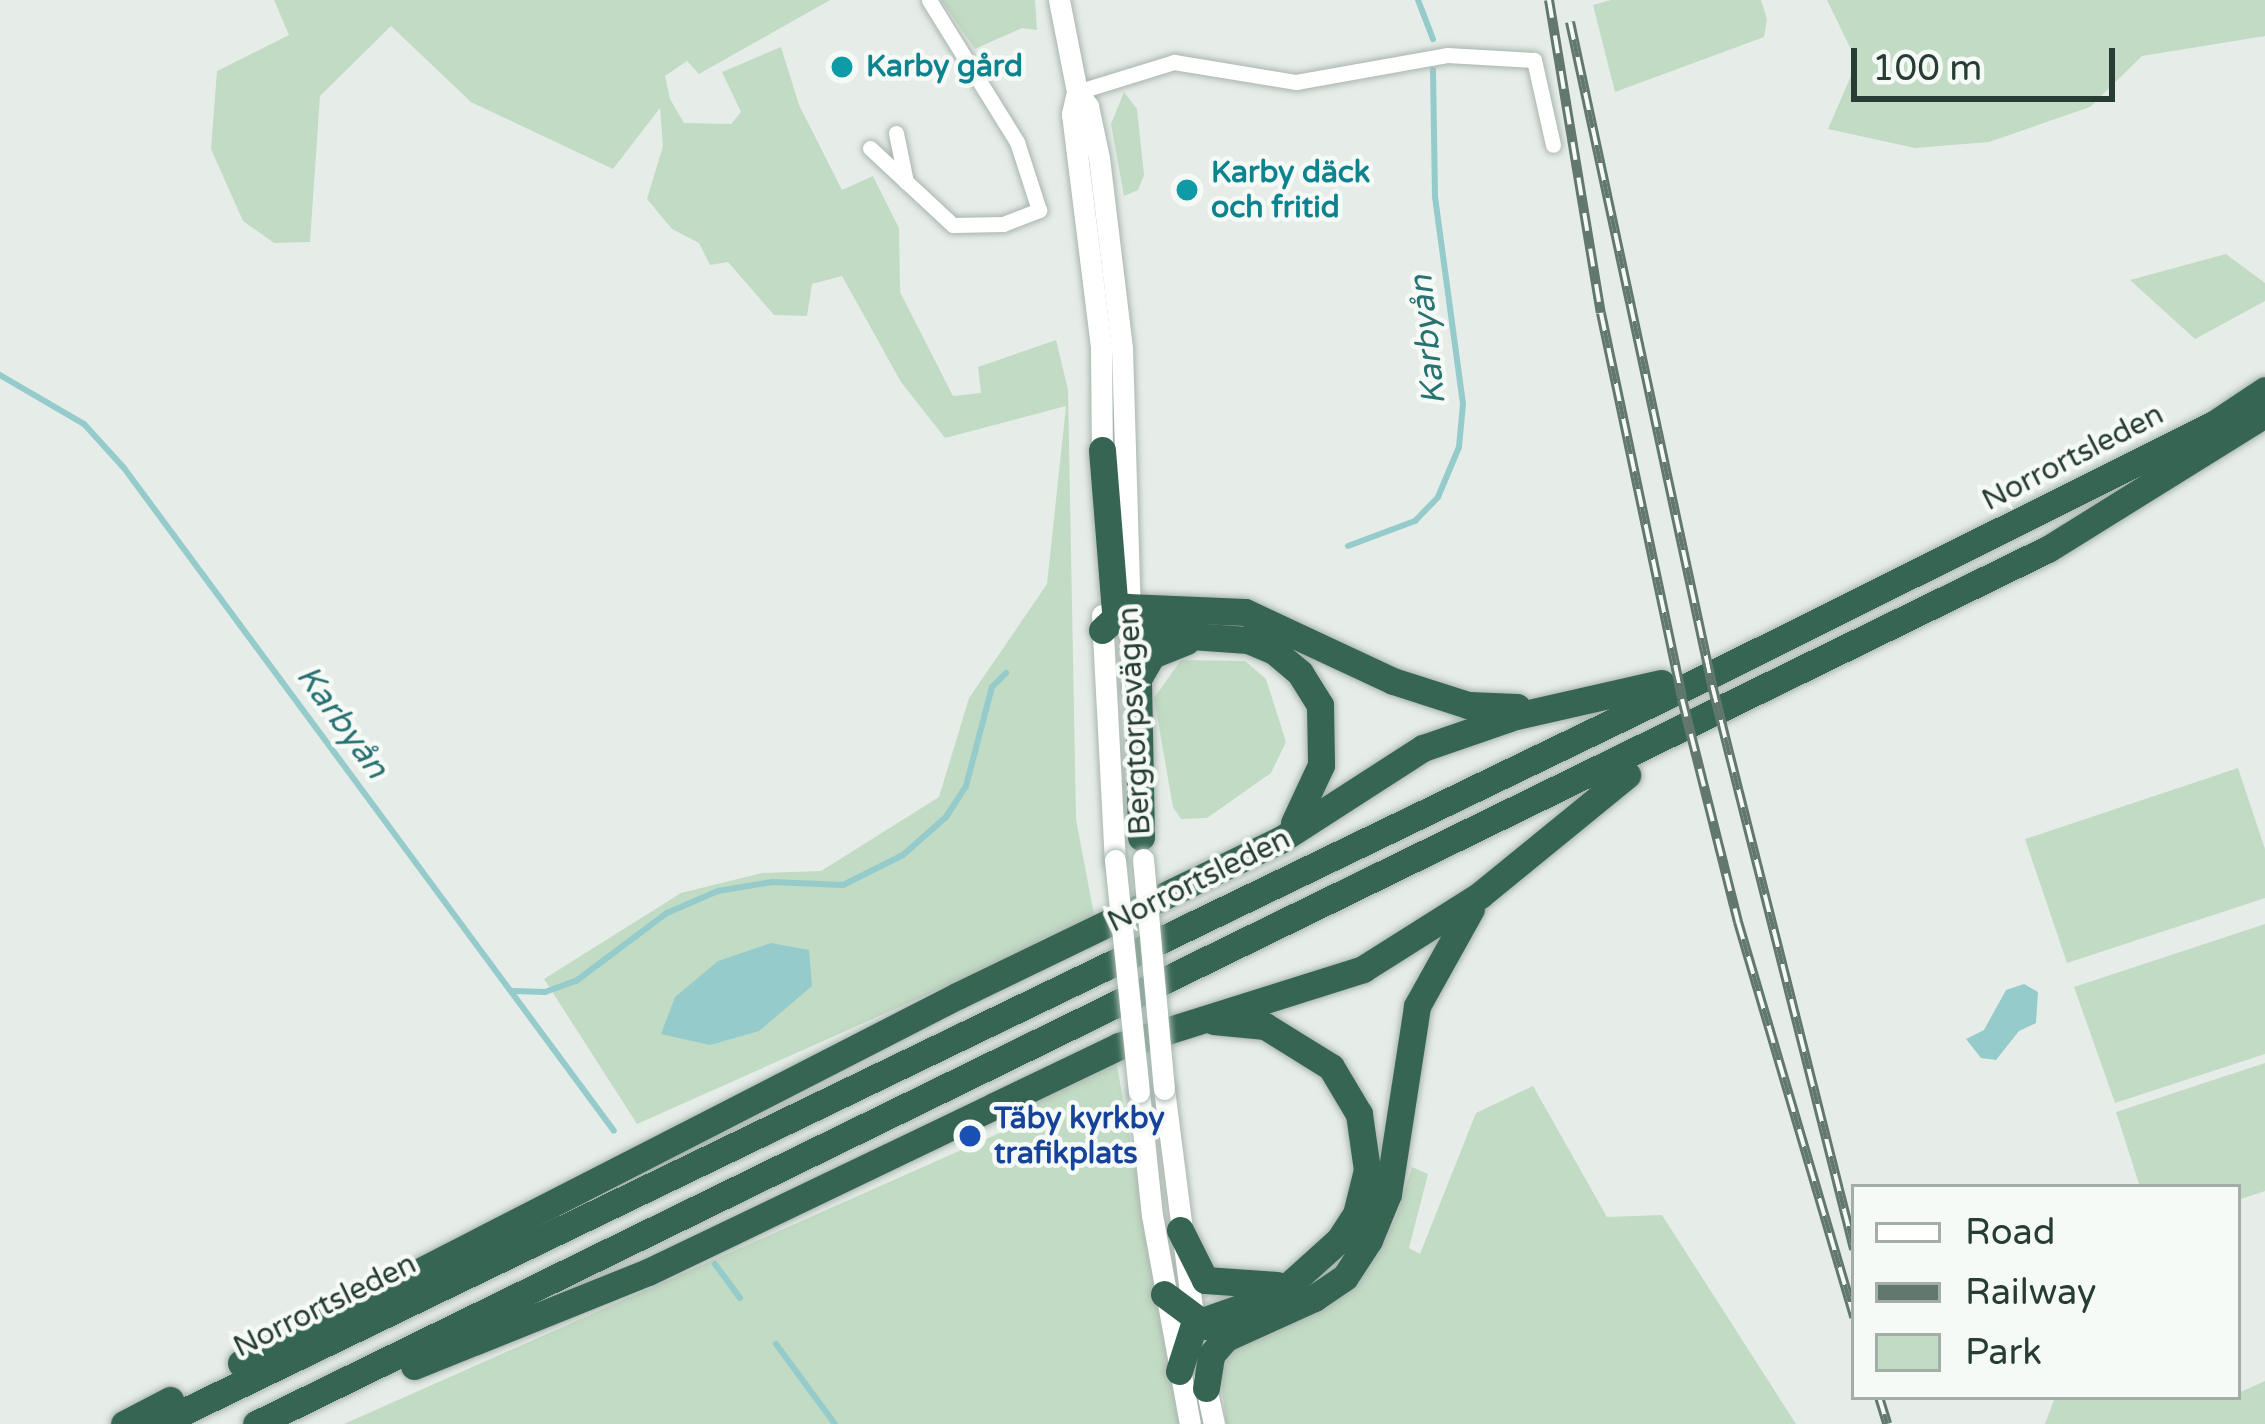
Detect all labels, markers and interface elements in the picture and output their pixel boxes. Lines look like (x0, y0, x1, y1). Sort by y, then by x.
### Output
scale bar (1857, 24, 2121, 98)
text: 100 m (1872, 47, 1982, 90)
place label: Karby gård (866, 49, 1023, 85)
marker: Karby gård (829, 54, 855, 80)
place label: Karby däck och fritid (1211, 155, 1370, 225)
marker: Karby däck och fritid (1174, 177, 1200, 203)
water label: Karbyån (1402, 273, 1454, 407)
street label: Norrortsleden (1976, 397, 2170, 519)
street label: Bergtorpsvägen (1111, 606, 1159, 836)
water label: Karbyån (288, 658, 396, 786)
street label: Norrortsleden (1102, 821, 1296, 941)
place label: Täby kyrkby trafikplats (994, 1101, 1164, 1172)
marker: Täby kyrkby trafikplats (957, 1123, 983, 1149)
legend (1851, 1184, 2241, 1400)
text: Road (1965, 1211, 2055, 1254)
street label: Norrortsleden (228, 1246, 422, 1366)
text: Railway (1965, 1271, 2096, 1314)
text: Park (1965, 1331, 2042, 1374)

